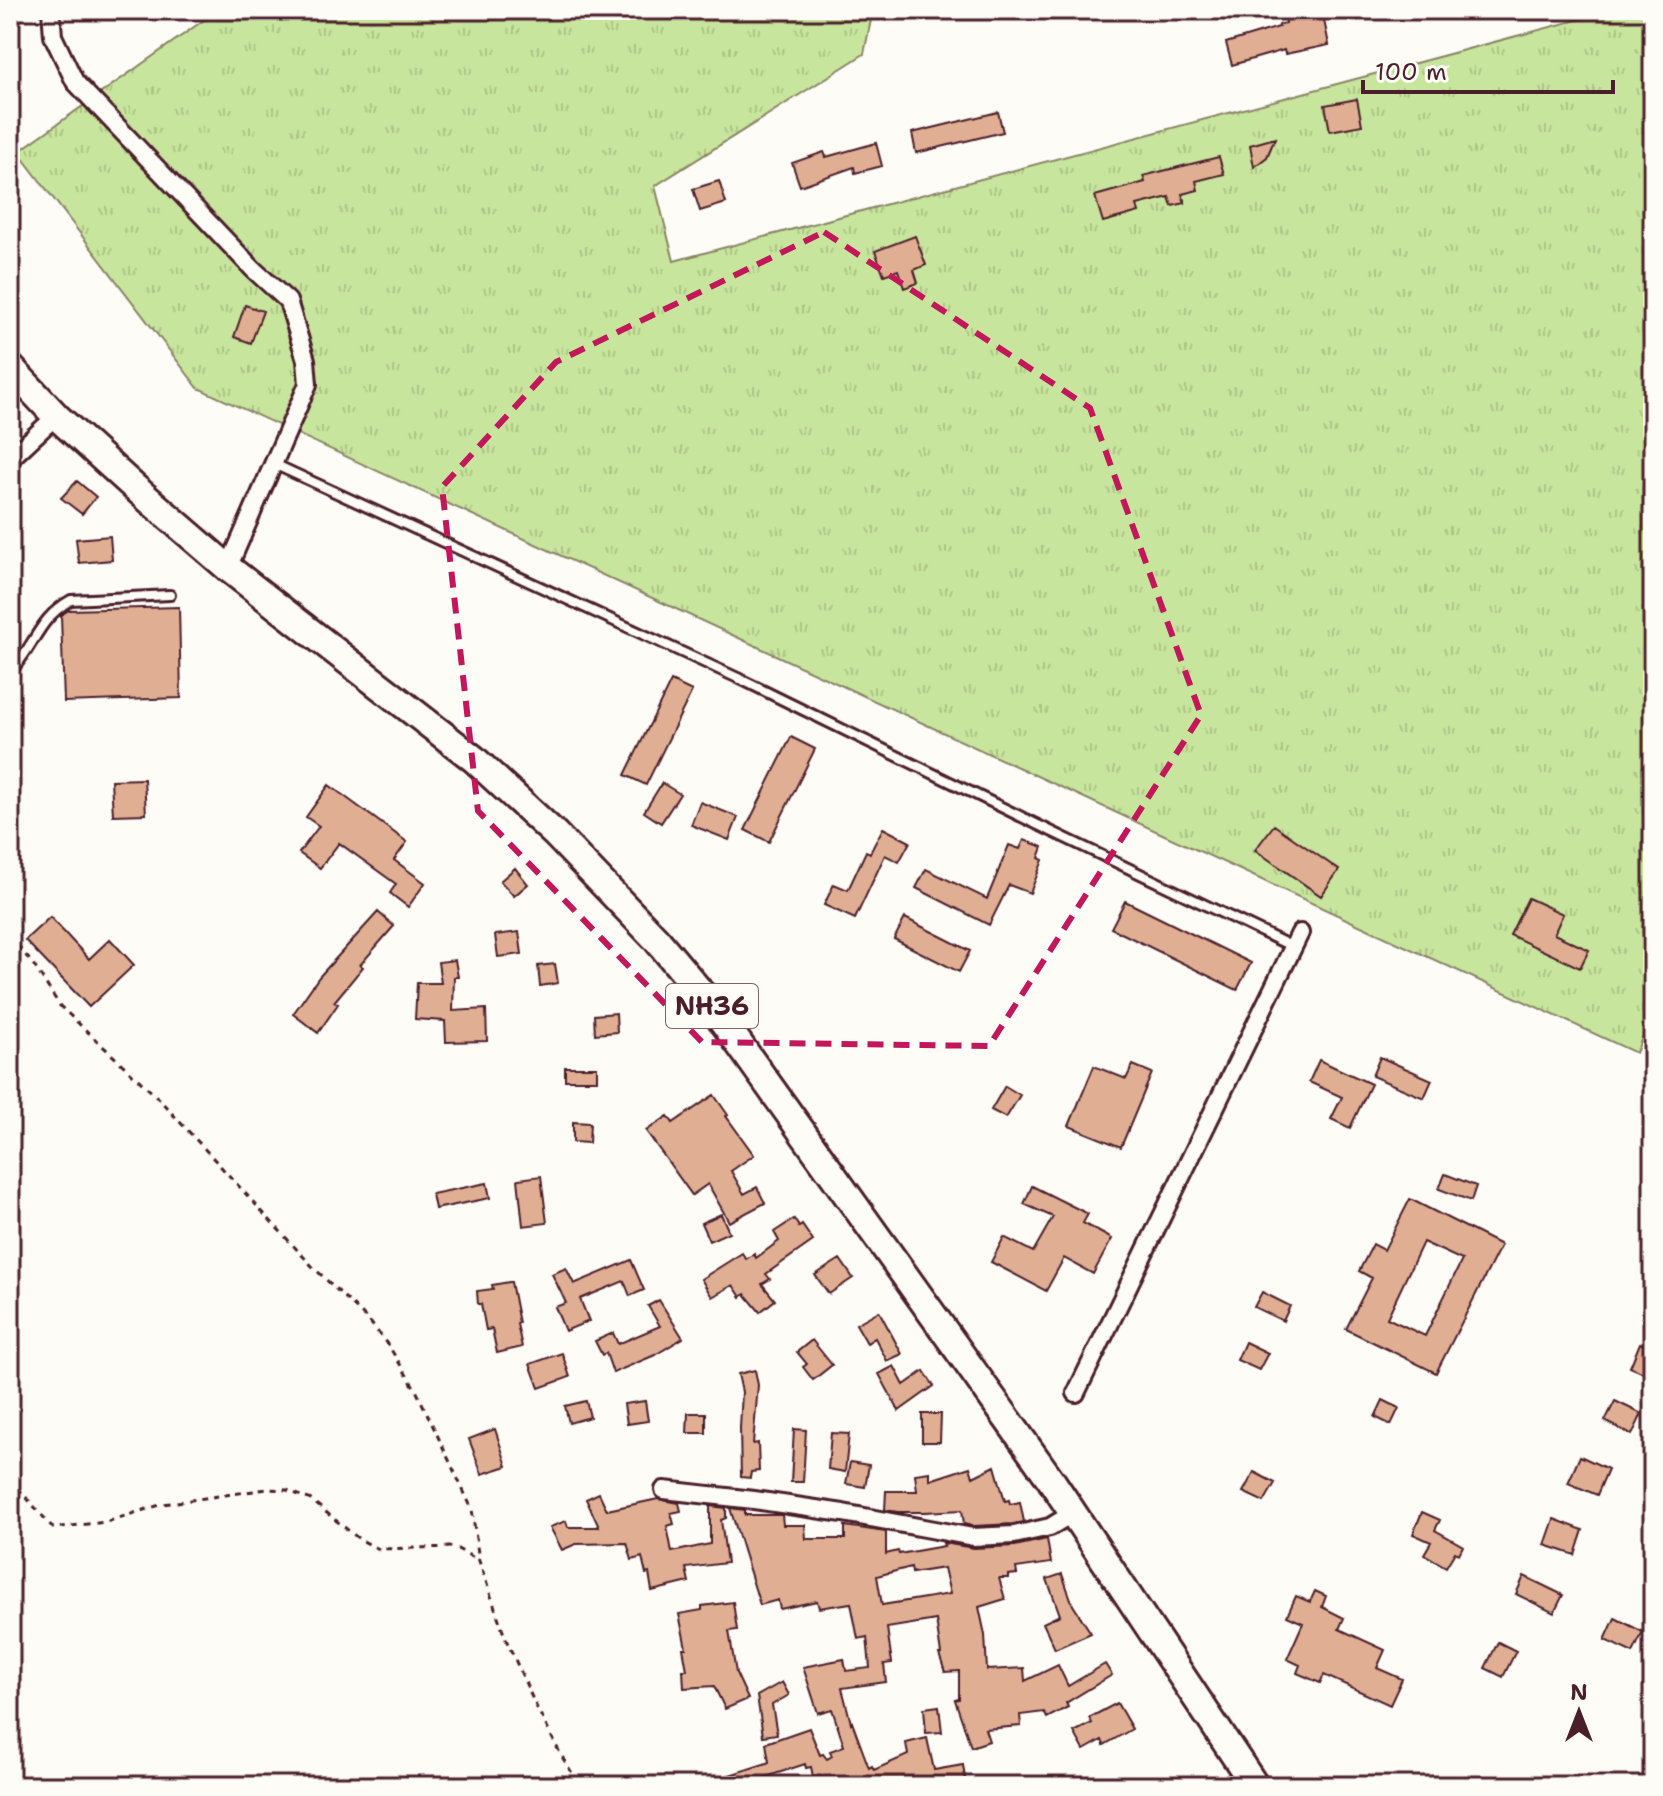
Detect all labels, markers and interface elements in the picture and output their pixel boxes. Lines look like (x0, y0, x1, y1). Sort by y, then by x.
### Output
scale bar (1363, 44, 1613, 94)
text: 100 m (1375, 56, 1447, 88)
road number: NH36 (666, 984, 758, 1028)
north arrow (1539, 1672, 1619, 1752)
text: N (1570, 1678, 1588, 1707)

